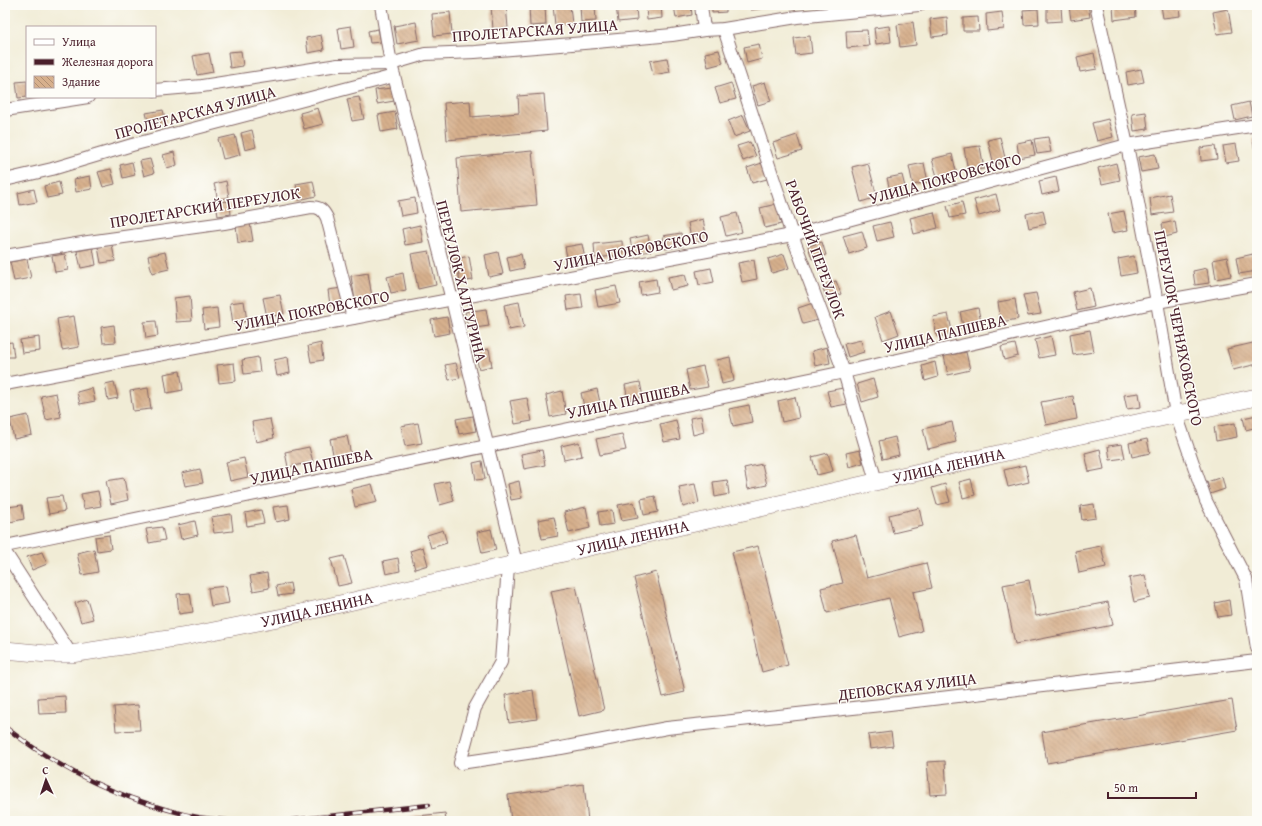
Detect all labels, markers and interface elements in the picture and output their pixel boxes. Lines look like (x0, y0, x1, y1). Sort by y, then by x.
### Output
street label: ПРОЛЕТАРСКАЯ УЛИЦА (451, 12, 619, 48)
legend (26, 26, 156, 98)
text: Улица (62, 33, 96, 50)
text: Железная дорога (61, 53, 153, 70)
text: Здание (62, 73, 101, 90)
street label: ПРОЛЕТАРСКАЯ УЛИЦА (112, 79, 279, 145)
street label: УЛИЦА ПОКРОВСКОГО (866, 146, 1024, 210)
street label: РАБОЧИЙ ПЕРЕУЛОК (780, 176, 852, 322)
street label: ПРОЛЕТАРСКИЙ ПЕРЕУЛОК (108, 180, 302, 234)
street label: ПЕРЕУЛОК ХАЛТУРИНА (430, 197, 494, 365)
street label: УЛИЦА ПОКРОВСКОГО (552, 223, 711, 277)
street label: ПЕРЕУЛОК ЧЕРНЯХОВСКОГО (1148, 228, 1210, 428)
street label: УЛИЦА ПОКРОВСКОГО (233, 283, 392, 337)
street label: УЛИЦА ПАПШЕВА (881, 307, 1009, 359)
street label: УЛИЦА ПАПШЕВА (564, 375, 692, 425)
street label: УЛИЦА ПАПШЕВА (247, 441, 375, 491)
street label: УЛИЦА ЛЕНИНА (890, 441, 1007, 490)
street label: УЛИЦА ЛЕНИНА (574, 513, 691, 562)
street label: УЛИЦА ЛЕНИНА (259, 585, 375, 633)
street label: ДЕПОВСКАЯ УЛИЦА (835, 666, 978, 707)
north arrow (26, 760, 66, 800)
text: С (42, 762, 49, 778)
scale bar (1108, 774, 1196, 800)
text: 50 m (1114, 779, 1138, 796)

